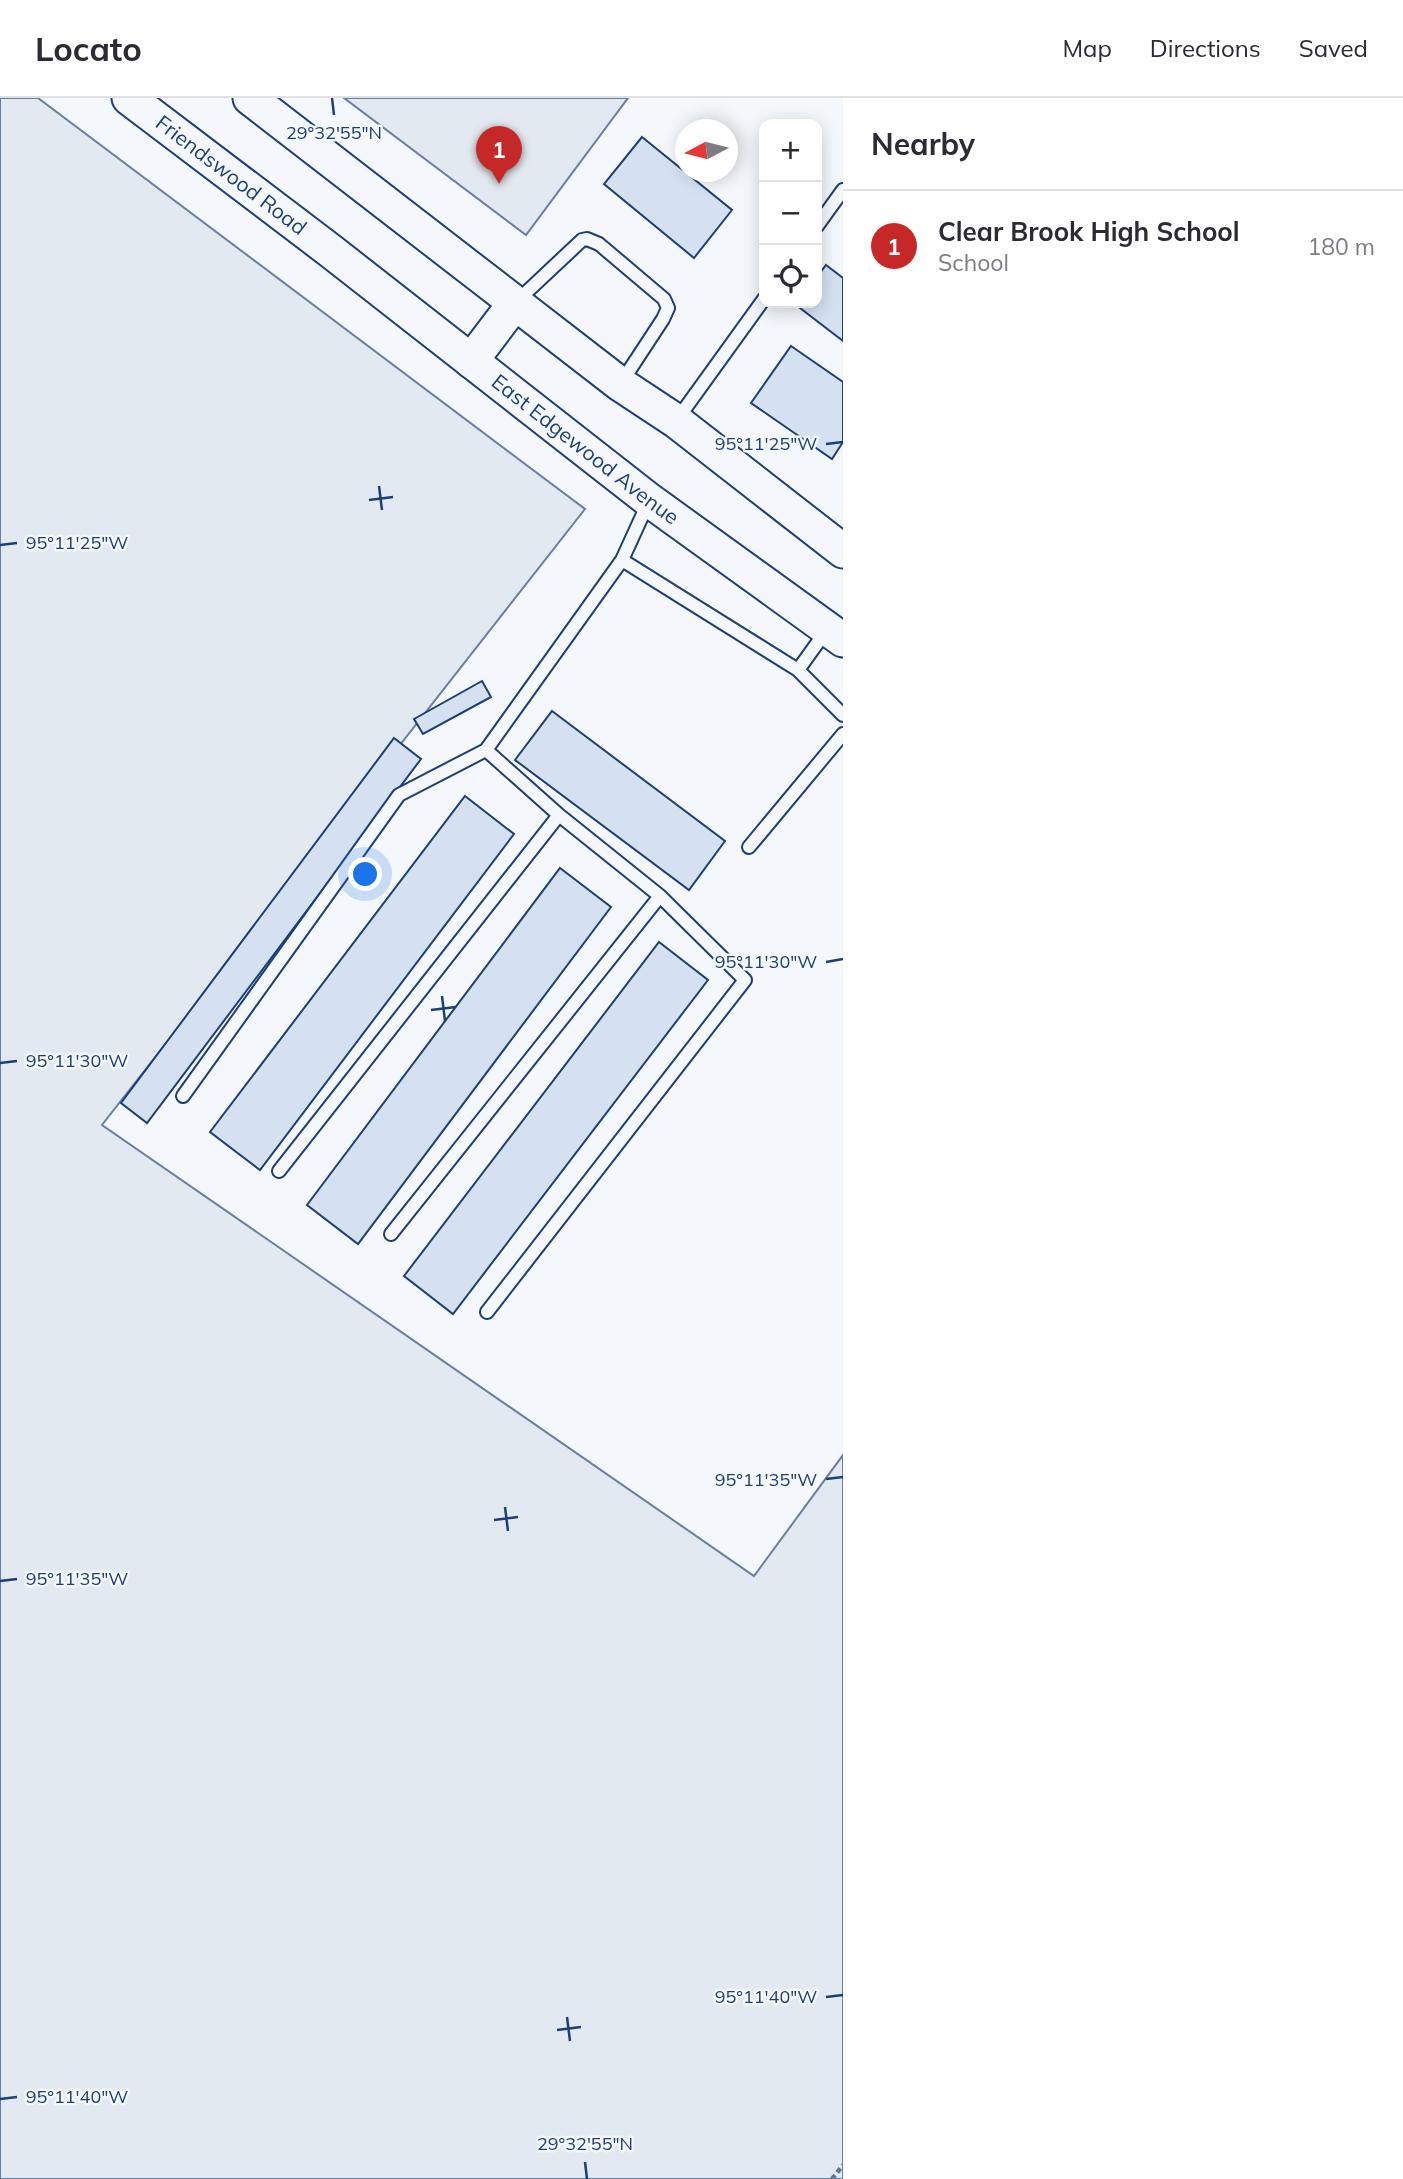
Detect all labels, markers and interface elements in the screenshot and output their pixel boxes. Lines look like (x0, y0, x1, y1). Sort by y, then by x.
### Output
text: Locato (35, 28, 142, 69)
text: Map (1062, 33, 1112, 63)
text: Directions (1150, 33, 1261, 63)
text: Saved (1299, 33, 1368, 63)
street label: Friendswood Road (151, 109, 312, 240)
north arrow (675, 119, 738, 182)
map controls (759, 119, 822, 308)
button: + (759, 119, 822, 182)
text: 29°32'55"N (286, 121, 382, 144)
text: Nearby (871, 125, 975, 163)
pin: 1 (476, 126, 522, 184)
button: − (759, 182, 822, 245)
text: Clear Brook High School (938, 215, 1240, 248)
text: 1 (887, 232, 901, 261)
text: 180 m (1307, 232, 1375, 261)
button: locate (759, 245, 822, 308)
text: School (938, 248, 1009, 277)
street label: East Edgewood Avenue (487, 368, 685, 530)
text: 95°11'25"W (715, 432, 817, 455)
text: 95°11'25"W (26, 531, 128, 554)
your location (348, 857, 382, 891)
text: 95°11'30"W (715, 950, 817, 973)
text: 95°11'30"W (26, 1049, 128, 1072)
text: 95°11'35"W (715, 1468, 817, 1491)
text: 95°11'35"W (26, 1567, 128, 1590)
text: 95°11'40"W (715, 1985, 817, 2008)
text: 95°11'40"W (26, 2085, 128, 2108)
text: 29°32'55"N (537, 2132, 633, 2155)

